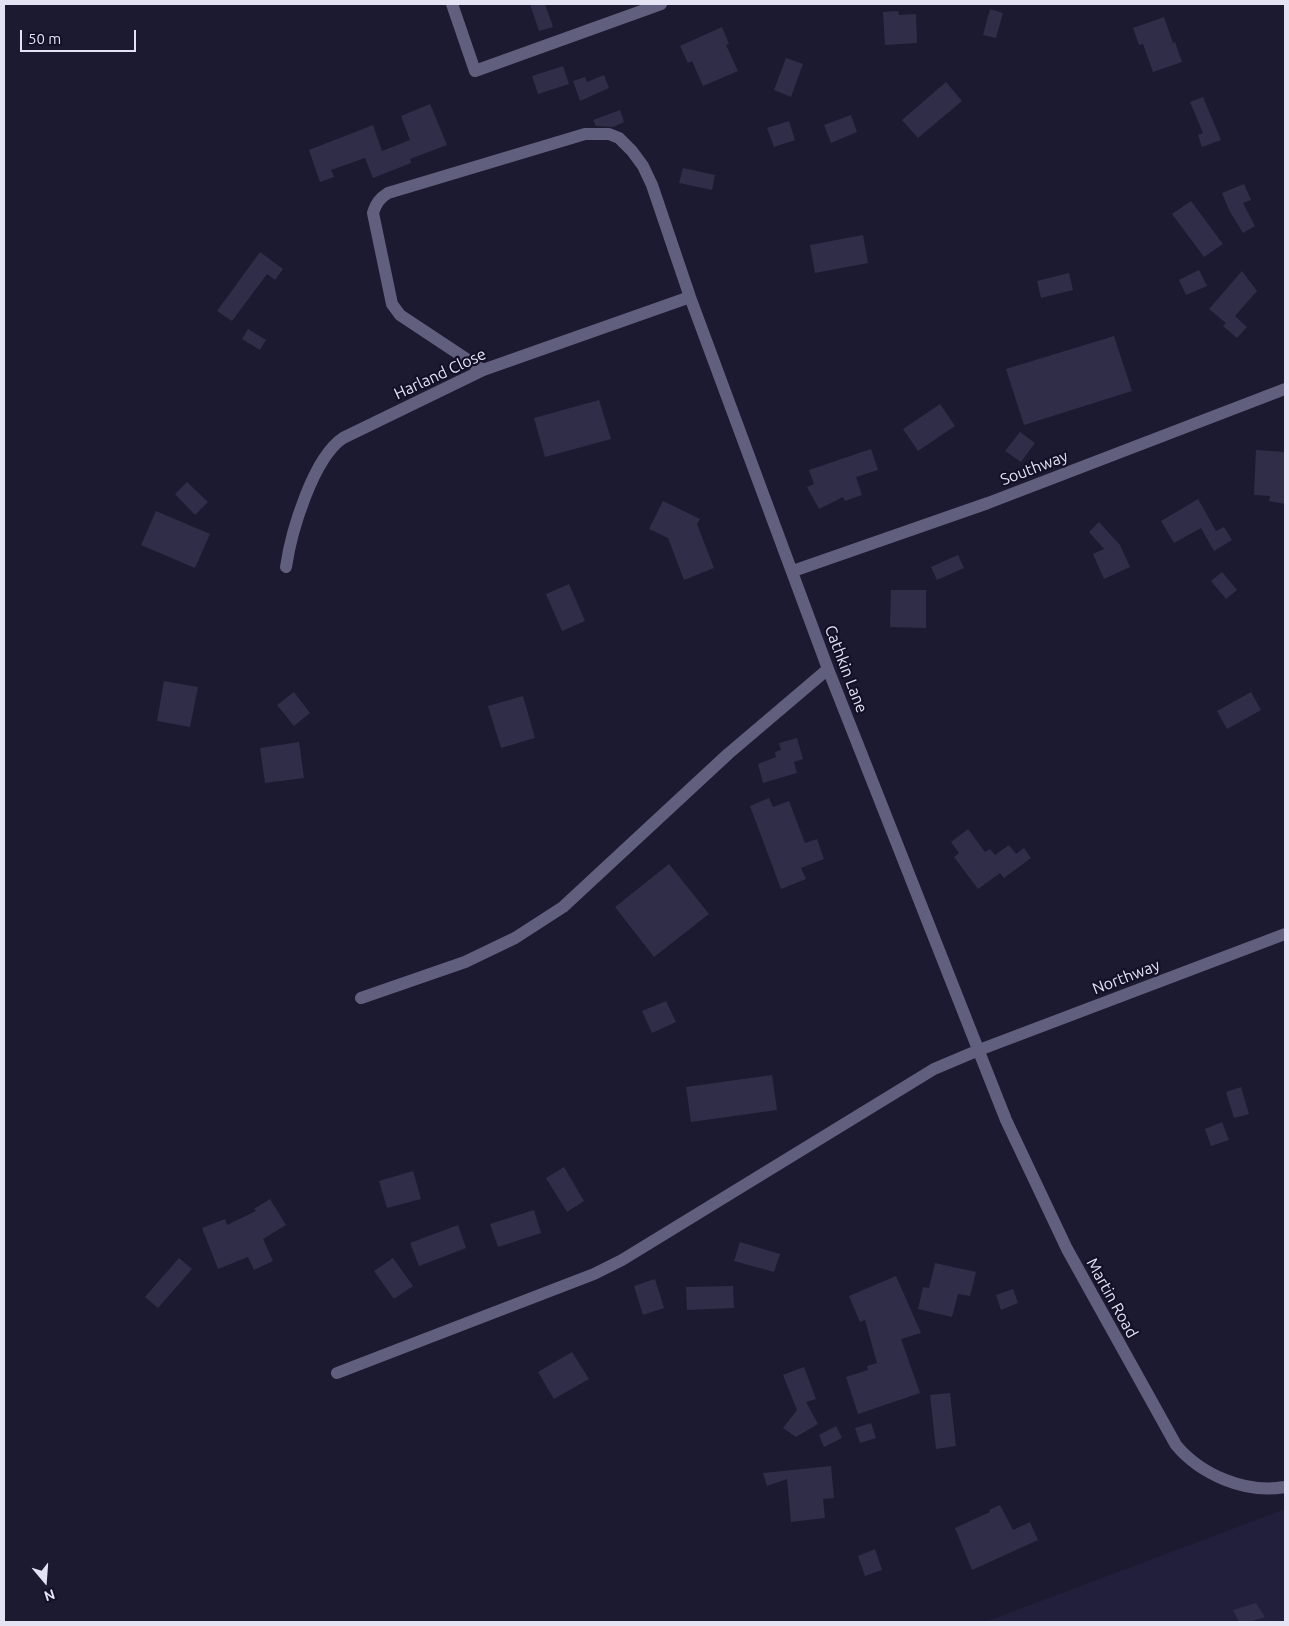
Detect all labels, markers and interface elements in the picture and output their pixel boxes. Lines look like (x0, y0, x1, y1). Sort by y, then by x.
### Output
scale bar (22, 20, 139, 52)
text: 50 m (28, 30, 61, 47)
street label: Harland Close (391, 344, 489, 404)
street label: Southway (998, 446, 1070, 490)
street label: Cathkin Lane (820, 622, 872, 716)
street label: Northway (1090, 955, 1162, 999)
street label: Martin Road (1082, 1255, 1142, 1341)
north arrow (20, 1556, 70, 1606)
text: N (42, 1586, 57, 1604)

